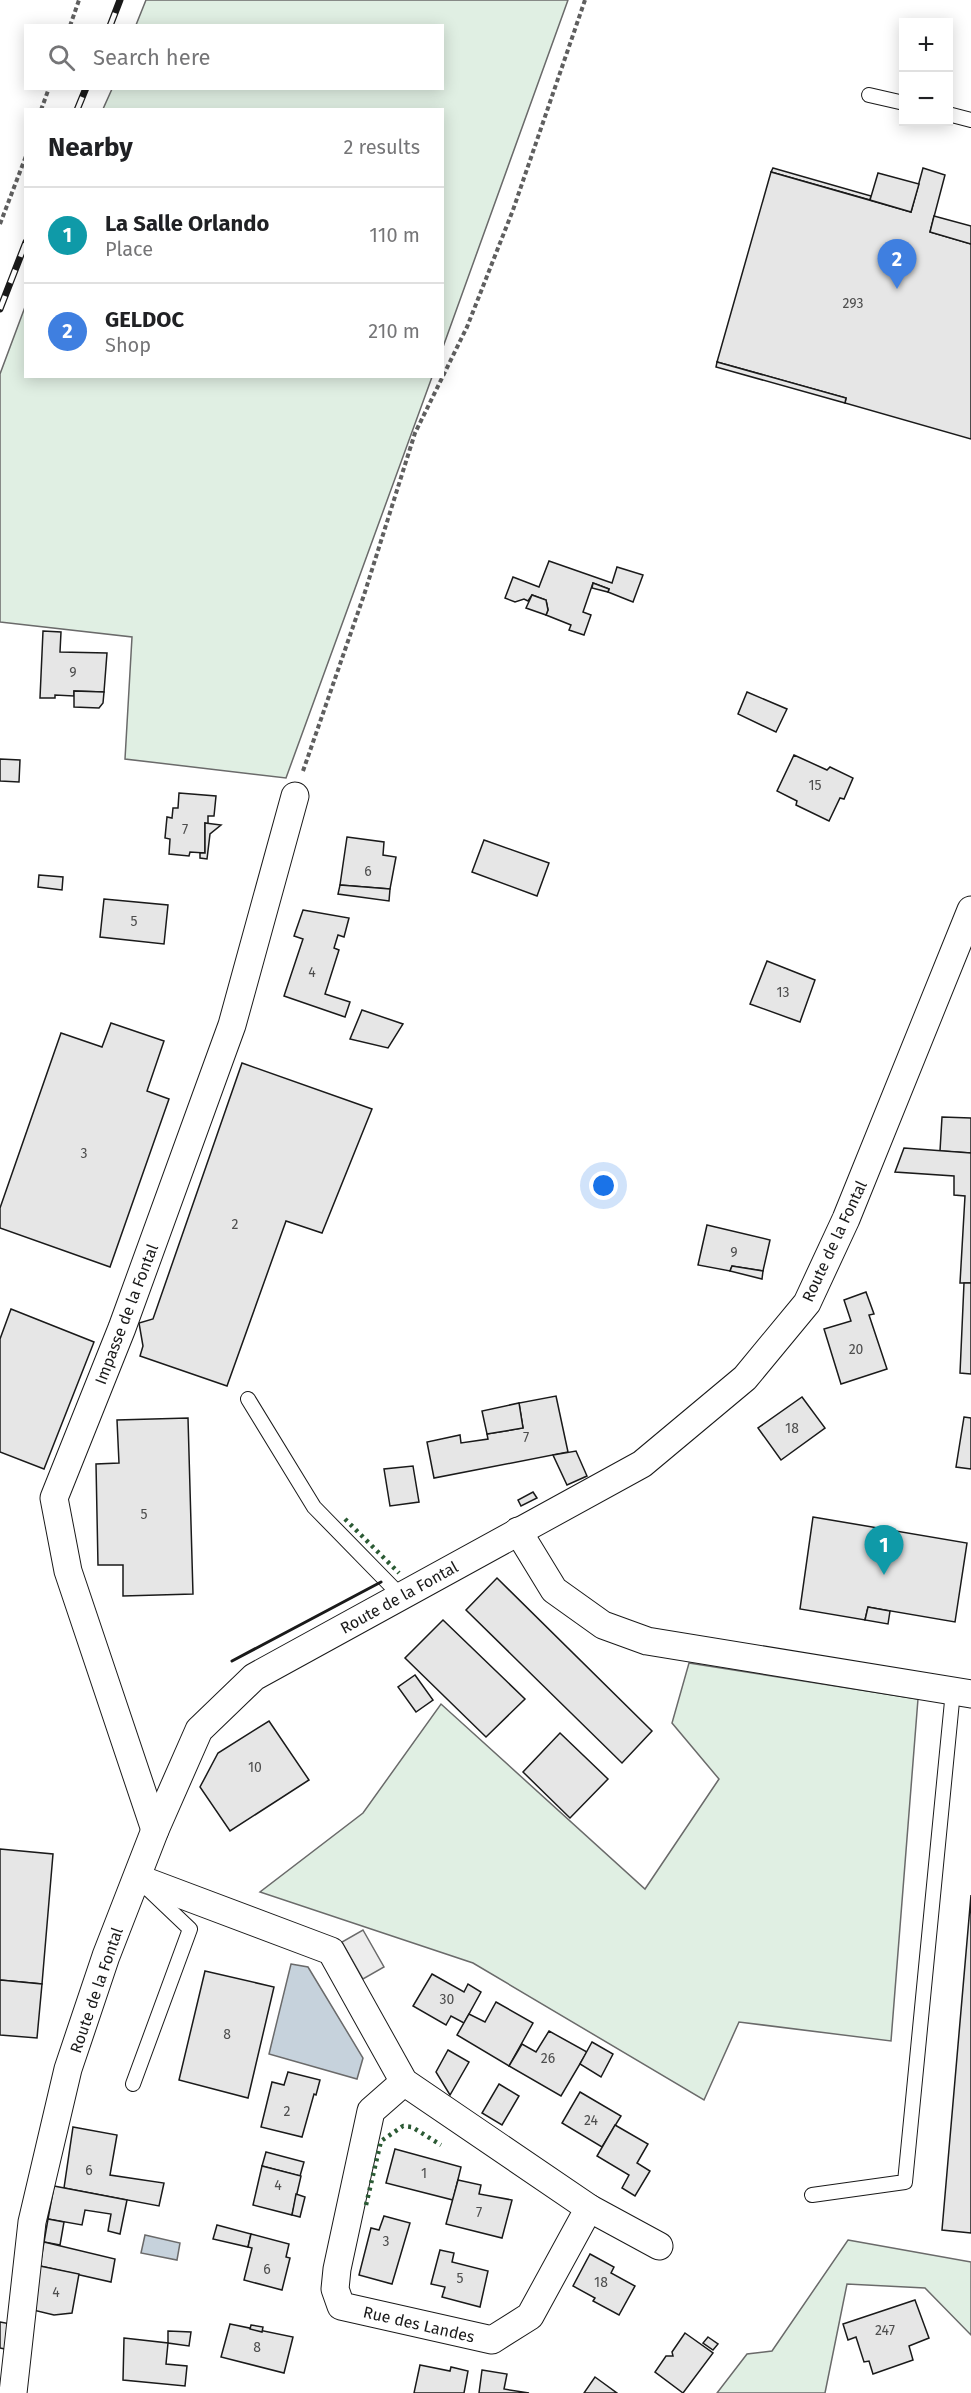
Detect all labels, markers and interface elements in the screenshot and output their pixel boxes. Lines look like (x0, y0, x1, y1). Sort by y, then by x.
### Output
map controls (899, 18, 953, 126)
button: + (899, 18, 953, 72)
search box (24, 24, 444, 90)
icon: search (45, 41, 78, 74)
text: Search here (93, 44, 211, 71)
button: − (899, 72, 953, 126)
text: Nearby (48, 132, 133, 163)
text: 2 results (343, 135, 420, 159)
text: La Salle Orlando (105, 210, 269, 237)
text: 1 (63, 223, 72, 247)
text: 110 m (369, 223, 420, 247)
text: Place (105, 237, 153, 261)
pin: 2 (878, 240, 916, 289)
house number: 293 (843, 295, 863, 312)
text: GELDOC (105, 306, 184, 333)
text: 2 (62, 319, 73, 343)
text: 210 m (368, 319, 420, 343)
text: Shop (105, 333, 151, 357)
house number: 9 (69, 664, 77, 681)
house number: 15 (808, 777, 822, 794)
house number: 7 (182, 821, 188, 838)
house number: 6 (364, 863, 372, 880)
house number: 5 (130, 913, 138, 930)
house number: 4 (308, 964, 316, 981)
house number: 13 (776, 984, 790, 1001)
house number: 3 (81, 1145, 88, 1162)
your location (589, 1171, 618, 1200)
street label: Route de la Fontal (798, 1177, 871, 1305)
house number: 2 (232, 1216, 239, 1233)
street label: Impasse de la Fontal (91, 1241, 162, 1387)
house number: 9 (730, 1244, 738, 1261)
house number: 20 (849, 1341, 864, 1358)
house number: 18 (785, 1420, 799, 1437)
house number: 7 (523, 1429, 529, 1446)
house number: 5 (140, 1506, 148, 1523)
pin: 1 (864, 1526, 904, 1575)
street label: Route de la Fontal (337, 1557, 462, 1638)
house number: 10 (248, 1759, 262, 1776)
street label: Route de la Fontal (66, 1925, 127, 2055)
house number: 30 (440, 1991, 455, 2008)
house number: 8 (223, 2026, 231, 2043)
house number: 26 (541, 2050, 555, 2067)
house number: 2 (284, 2103, 291, 2120)
house number: 24 (584, 2112, 599, 2129)
house number: 6 (85, 2162, 93, 2179)
house number: 1 (421, 2165, 427, 2182)
house number: 4 (274, 2177, 282, 2194)
house number: 7 (476, 2204, 482, 2221)
house number: 3 (383, 2233, 390, 2250)
house number: 6 (263, 2261, 271, 2278)
house number: 5 (456, 2270, 464, 2287)
house number: 18 (594, 2274, 608, 2291)
house number: 4 (52, 2284, 60, 2301)
street label: Rue des Landes (361, 2302, 476, 2347)
house number: 247 (875, 2322, 895, 2339)
house number: 8 (253, 2339, 261, 2356)

